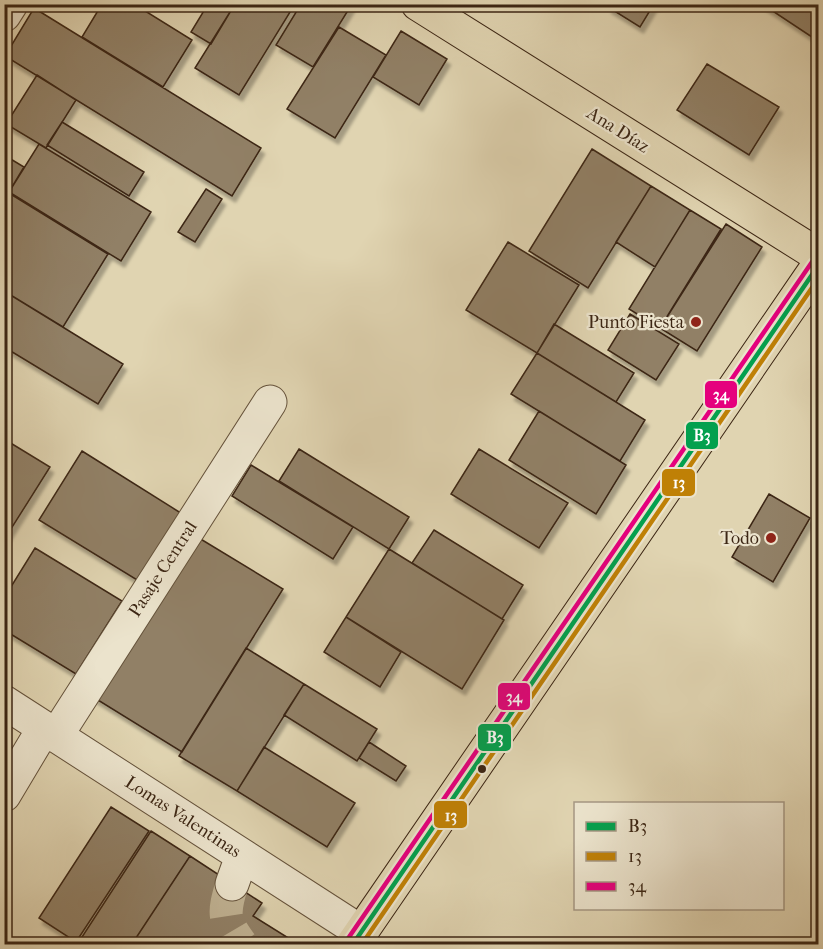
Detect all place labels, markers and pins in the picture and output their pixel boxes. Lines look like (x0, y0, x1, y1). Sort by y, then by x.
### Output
place label: Punto Fiesta (588, 312, 685, 333)
marker: Punto Fiesta (689, 315, 703, 329)
place label: Todo (720, 528, 759, 549)
marker: Todo (764, 531, 778, 545)
unlabelled marker (476, 763, 488, 775)

